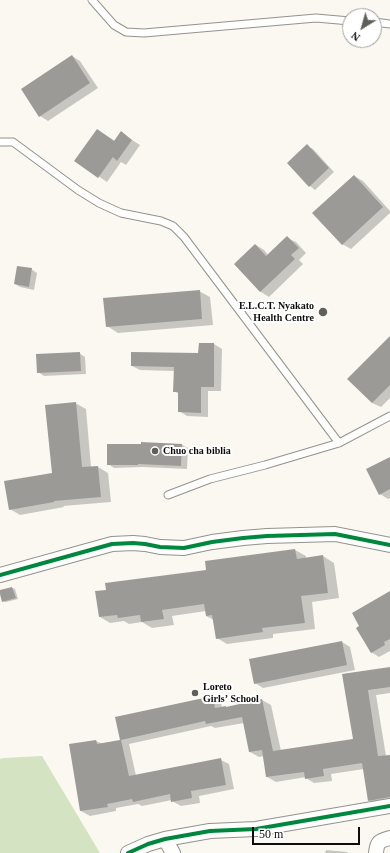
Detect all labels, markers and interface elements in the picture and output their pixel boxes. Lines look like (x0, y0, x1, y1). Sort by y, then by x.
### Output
north arrow (342, 8, 382, 48)
text: N (349, 30, 362, 44)
place label: E.L.C.T. Nyakato Health Centre (239, 300, 314, 324)
marker: E.L.C.T. Nyakato Health Centre (317, 306, 329, 318)
place label: Chuo cha biblia (163, 445, 231, 457)
marker: Chuo cha biblia (150, 446, 160, 456)
place label: Loreto Girls’ School (203, 681, 259, 704)
marker: Loreto Girls’ School (190, 688, 200, 698)
scale bar (254, 819, 362, 845)
text: 50 m (259, 827, 283, 841)

